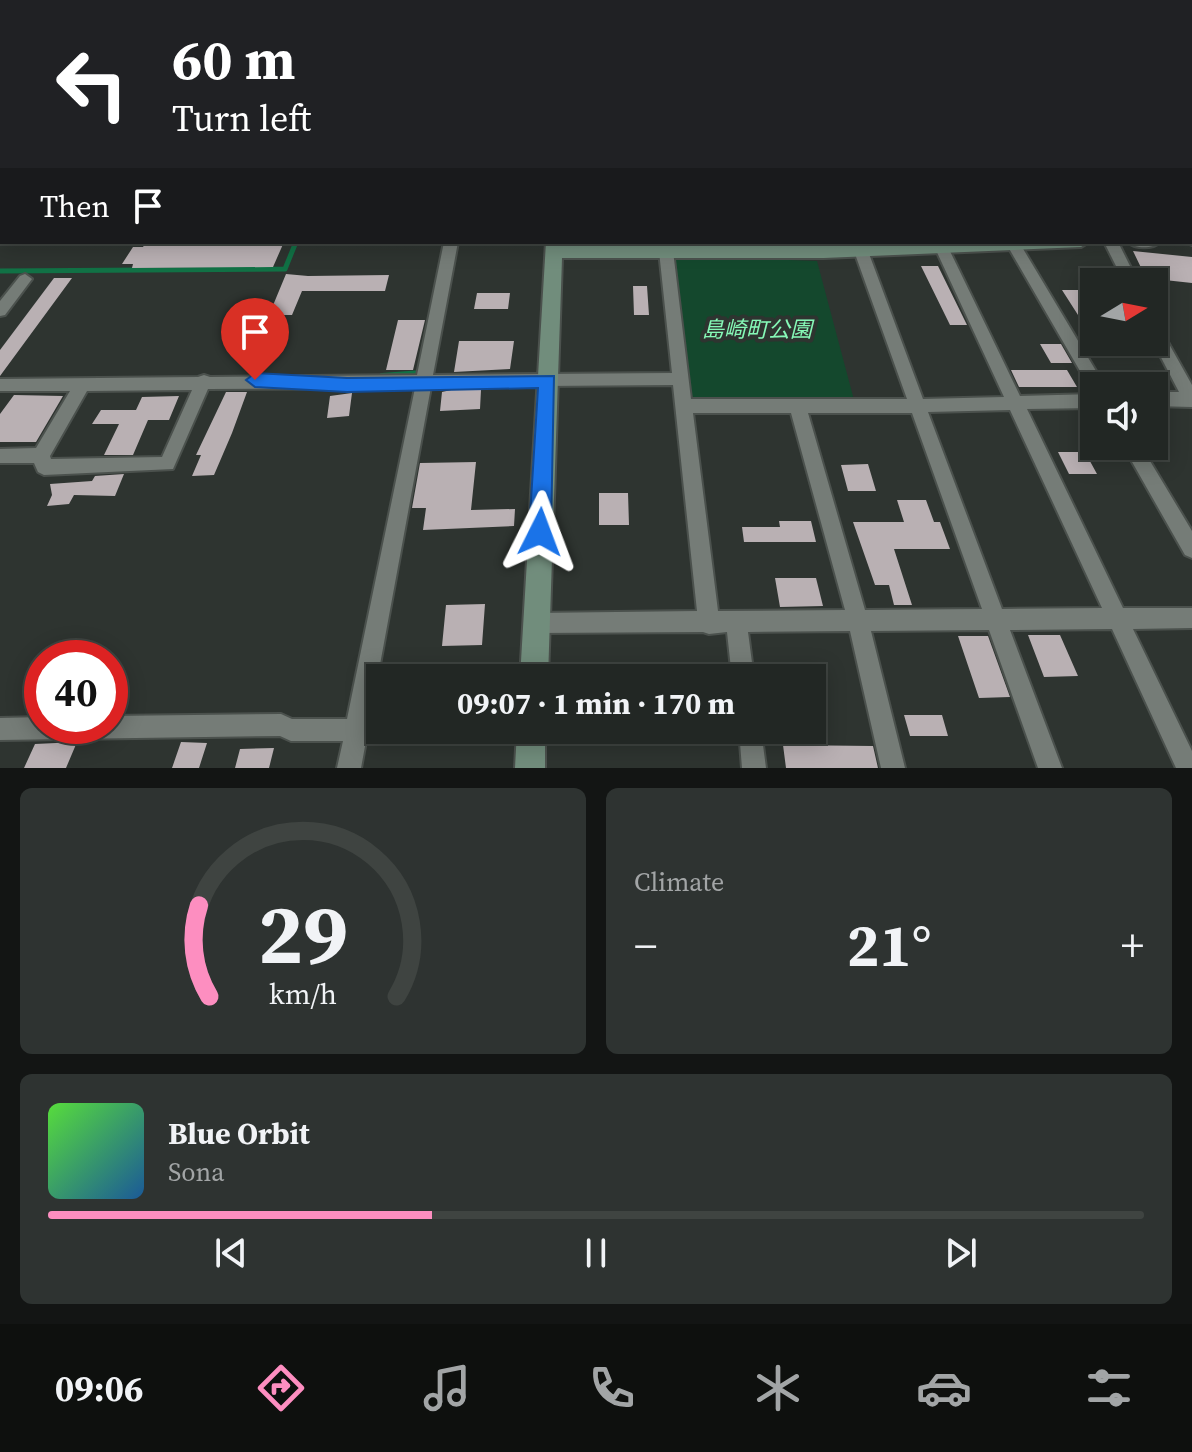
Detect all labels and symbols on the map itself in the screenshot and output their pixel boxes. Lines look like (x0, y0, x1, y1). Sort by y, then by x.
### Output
north arrow (1080, 268, 1168, 356)
pin (221, 298, 289, 380)
park label: 島崎町公園 (702, 314, 815, 344)
position arrow (498, 490, 582, 574)
speed limit sign: 40 (24, 640, 128, 744)

